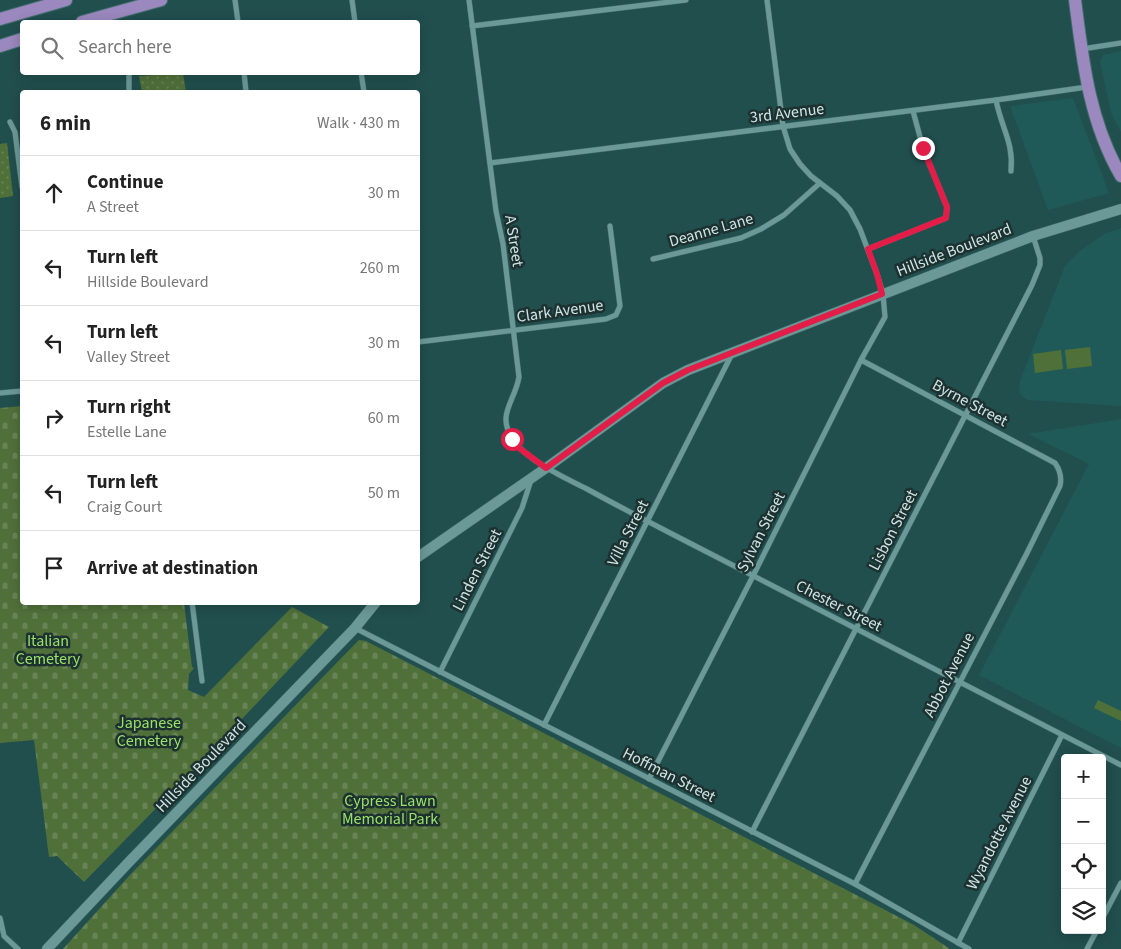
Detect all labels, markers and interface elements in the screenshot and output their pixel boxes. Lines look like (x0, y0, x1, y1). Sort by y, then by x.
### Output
search box (20, 20, 420, 75)
icon: search (38, 34, 66, 62)
text: Search here (78, 34, 172, 61)
street label: 3rd Avenue (749, 98, 825, 128)
text: 6 min (40, 108, 91, 138)
text: Walk · 430 m (317, 112, 400, 134)
route end (912, 137, 935, 160)
text: Continue (87, 169, 164, 196)
icon: ahead (40, 179, 68, 207)
text: 30 m (368, 182, 400, 204)
text: A Street (87, 196, 139, 218)
street label: Deanne Lane (666, 207, 756, 253)
street label: A Street (499, 214, 529, 269)
street label: Hillside Boulevard (893, 218, 1015, 282)
text: Turn left (87, 244, 158, 271)
icon: left (40, 254, 68, 282)
text: 260 m (360, 257, 400, 279)
text: Hillside Boulevard (87, 271, 209, 293)
street label: Clark Avenue (515, 294, 605, 328)
text: Turn left (87, 319, 158, 346)
icon: left (40, 329, 68, 357)
text: 30 m (368, 332, 400, 354)
text: Valley Street (87, 346, 170, 368)
street label: Byrne Street (929, 374, 1012, 432)
text: Turn right (87, 394, 171, 421)
icon: right (40, 404, 68, 432)
text: 60 m (368, 407, 400, 429)
text: Estelle Lane (87, 421, 167, 443)
route start (501, 428, 524, 451)
text: Turn left (87, 469, 158, 496)
icon: left (40, 479, 68, 507)
text: 50 m (368, 482, 400, 504)
street label: Lisbon Street (863, 485, 923, 574)
street label: Sylvan Street (731, 488, 791, 576)
text: Craig Court (87, 496, 162, 518)
street label: Villa Street (602, 496, 654, 570)
street label: Linden Street (447, 525, 507, 615)
icon: arrive (40, 554, 68, 582)
text: Arrive at destination (87, 555, 258, 582)
street label: Chester Street (792, 575, 886, 637)
street label: Abbot Avenue (918, 629, 980, 721)
park label: Italian Cemetery (16, 630, 81, 670)
park label: Japanese Cemetery (117, 712, 182, 752)
street label: Hillside Boulevard (151, 715, 251, 817)
street label: Hoffman Street (619, 742, 720, 808)
map controls (1061, 754, 1106, 934)
button: + (1061, 754, 1106, 799)
street label: Wyandotte Avenue (961, 772, 1037, 893)
park label: Cypress Lawn Memorial Park (342, 790, 438, 830)
button: − (1061, 799, 1106, 844)
button: locate (1061, 844, 1106, 889)
button: layers (1061, 889, 1106, 934)

